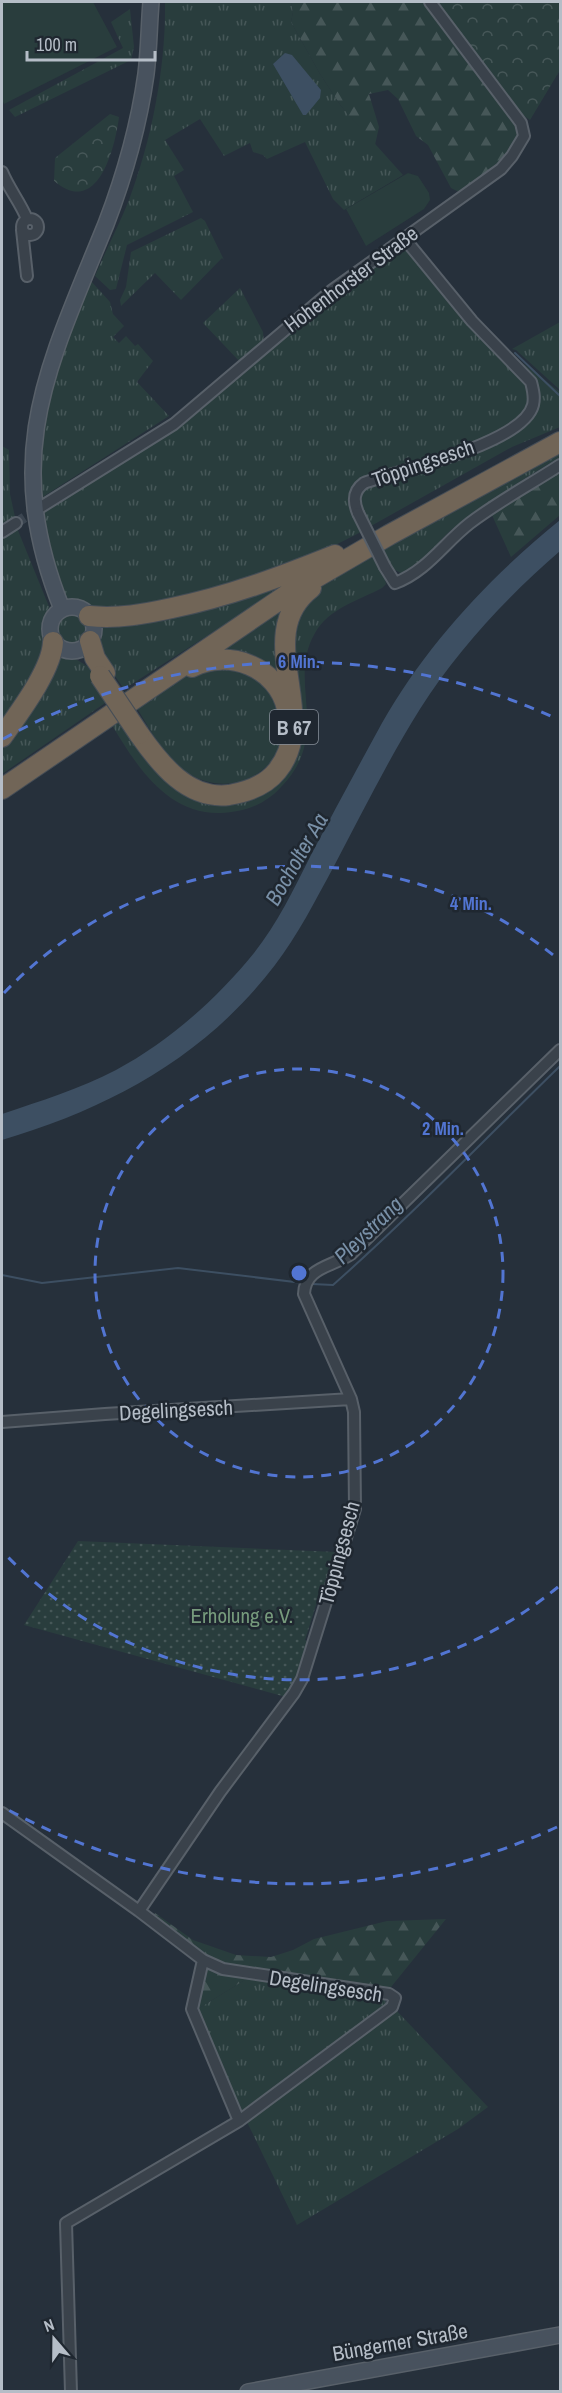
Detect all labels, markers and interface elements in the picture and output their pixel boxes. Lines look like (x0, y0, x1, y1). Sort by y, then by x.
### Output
scale bar (27, 24, 154, 62)
text: 100 m (36, 32, 77, 57)
street label: Hohenhorster Straße (278, 219, 424, 339)
street label: Töppingsesch (368, 432, 478, 494)
text: 6 Min. (278, 649, 320, 674)
road number: B 67 (270, 710, 318, 744)
water label: Bocholter Aa (257, 807, 335, 911)
text: 4 Min. (450, 891, 492, 916)
text: 2 Min. (422, 1116, 464, 1141)
water label: Pleystrang (327, 1190, 409, 1270)
centre of rings (289, 1263, 309, 1283)
street label: Degelingsesch (118, 1393, 234, 1427)
street label: Töppingsesch (311, 1498, 367, 1608)
park label: Erholung e.V. (191, 1601, 293, 1630)
street label: Degelingsesch (267, 1963, 385, 2009)
north arrow (24, 2309, 84, 2369)
text: N (41, 2313, 57, 2337)
street label: Büngerner Straße (330, 2316, 470, 2368)

